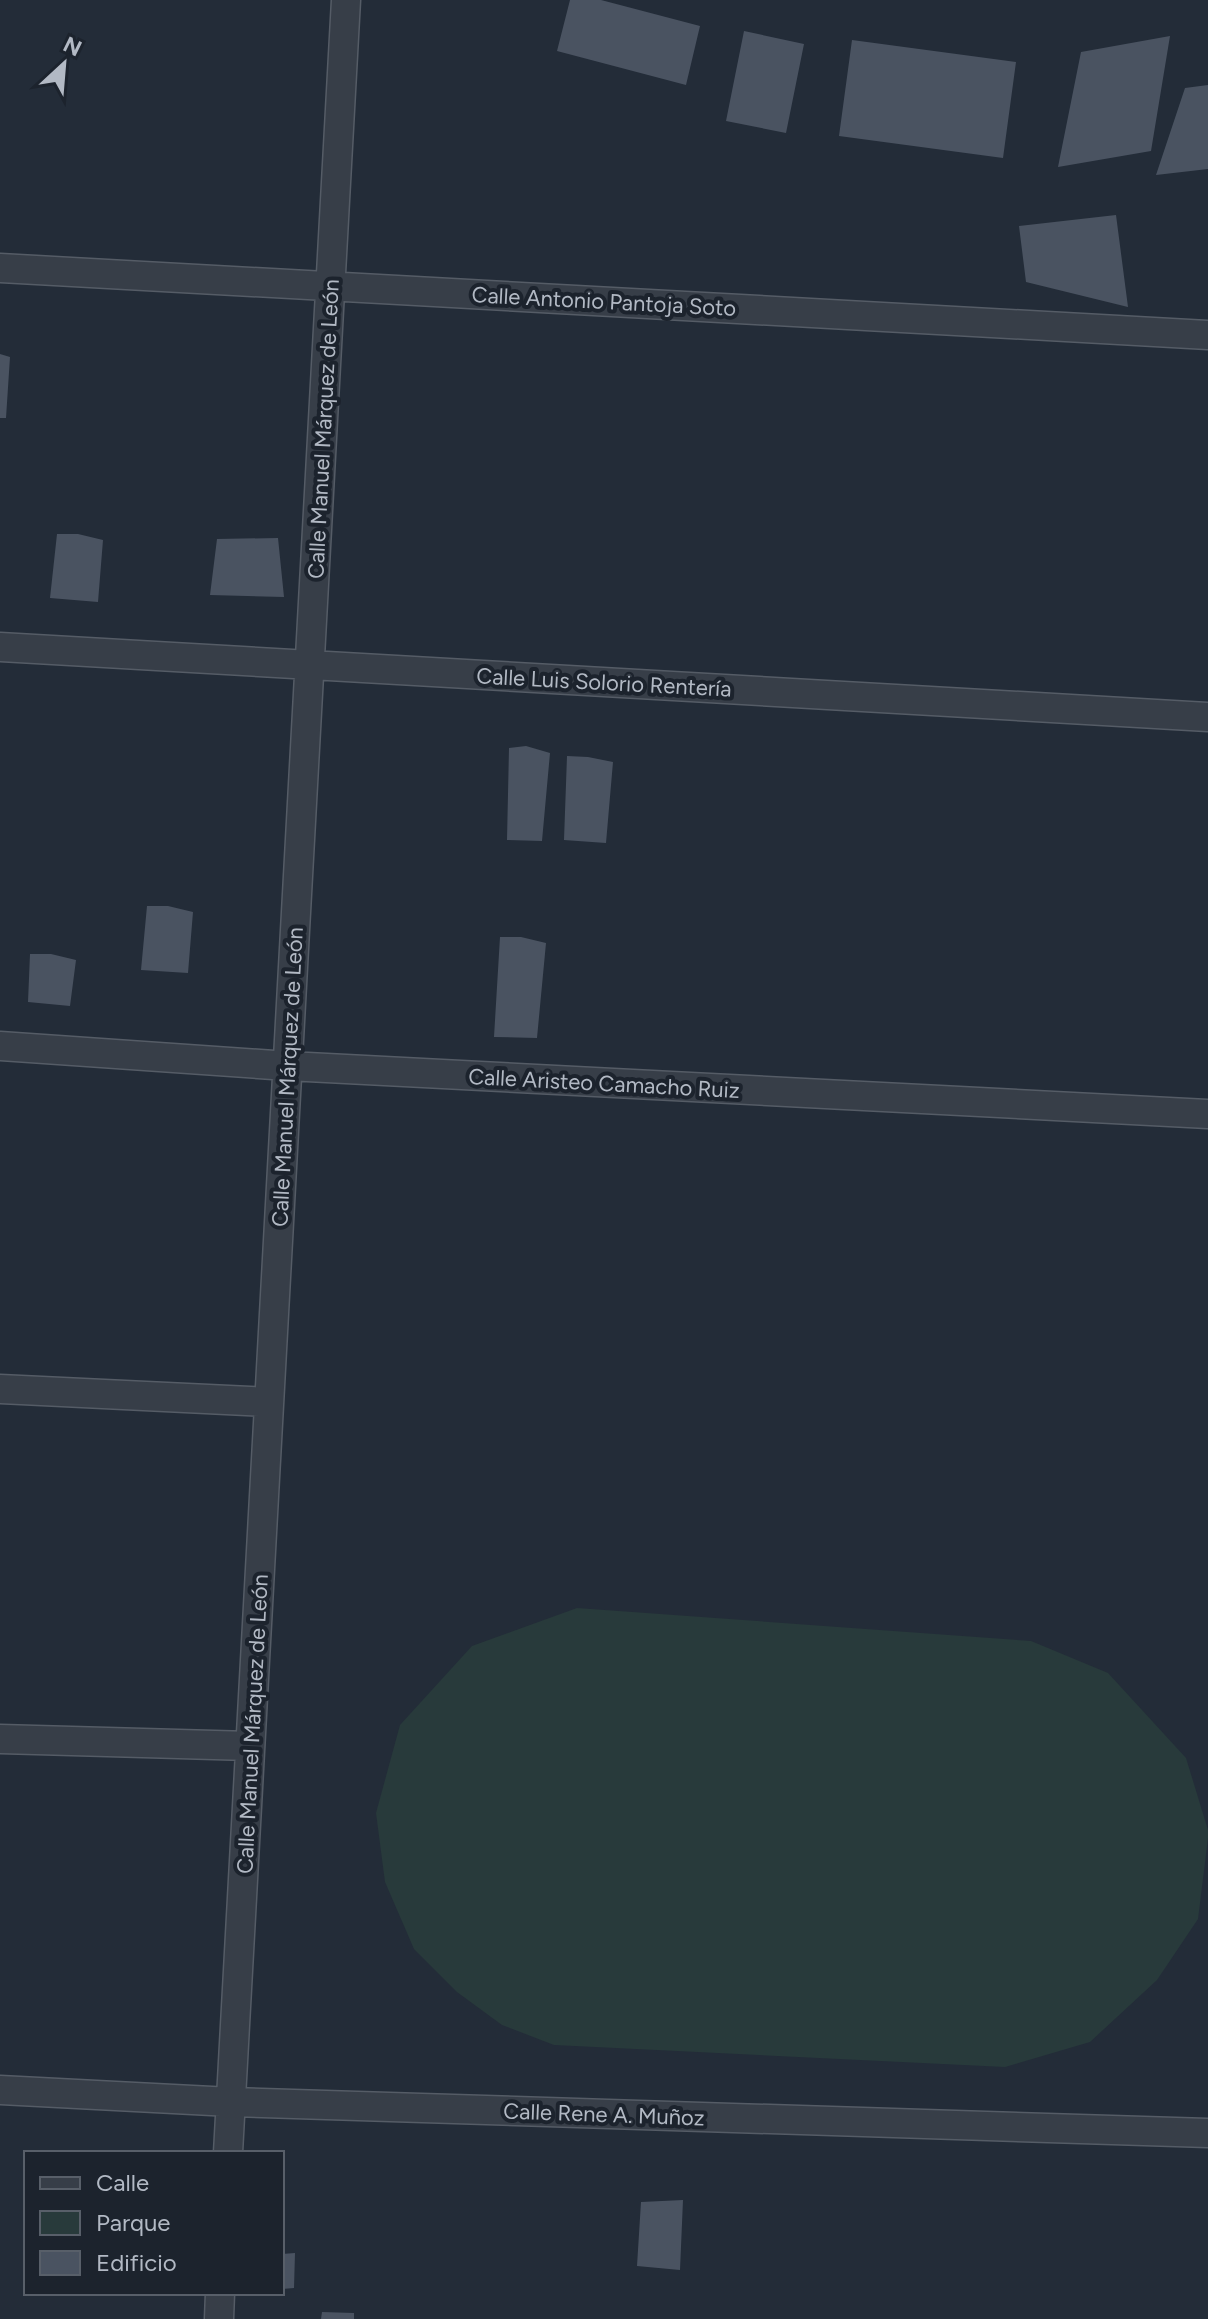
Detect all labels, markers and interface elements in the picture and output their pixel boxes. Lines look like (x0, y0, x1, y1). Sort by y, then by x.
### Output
north arrow (24, 24, 104, 104)
text: N (59, 31, 86, 62)
street label: Calle Manuel Márquez de León (302, 278, 345, 580)
street label: Calle Antonio Pantoja Soto (471, 281, 737, 322)
street label: Calle Luis Solorio Rentería (476, 662, 732, 703)
street label: Calle Manuel Márquez de León (266, 926, 309, 1228)
street label: Calle Aristeo Camacho Ruiz (468, 1063, 740, 1104)
street label: Calle Manuel Márquez de León (231, 1573, 274, 1875)
street label: Calle Rene A. Muñoz (503, 2097, 705, 2132)
legend (24, 2151, 284, 2295)
text: Calle (96, 2168, 149, 2197)
text: Parque (96, 2208, 170, 2237)
text: Edificio (96, 2248, 177, 2277)

